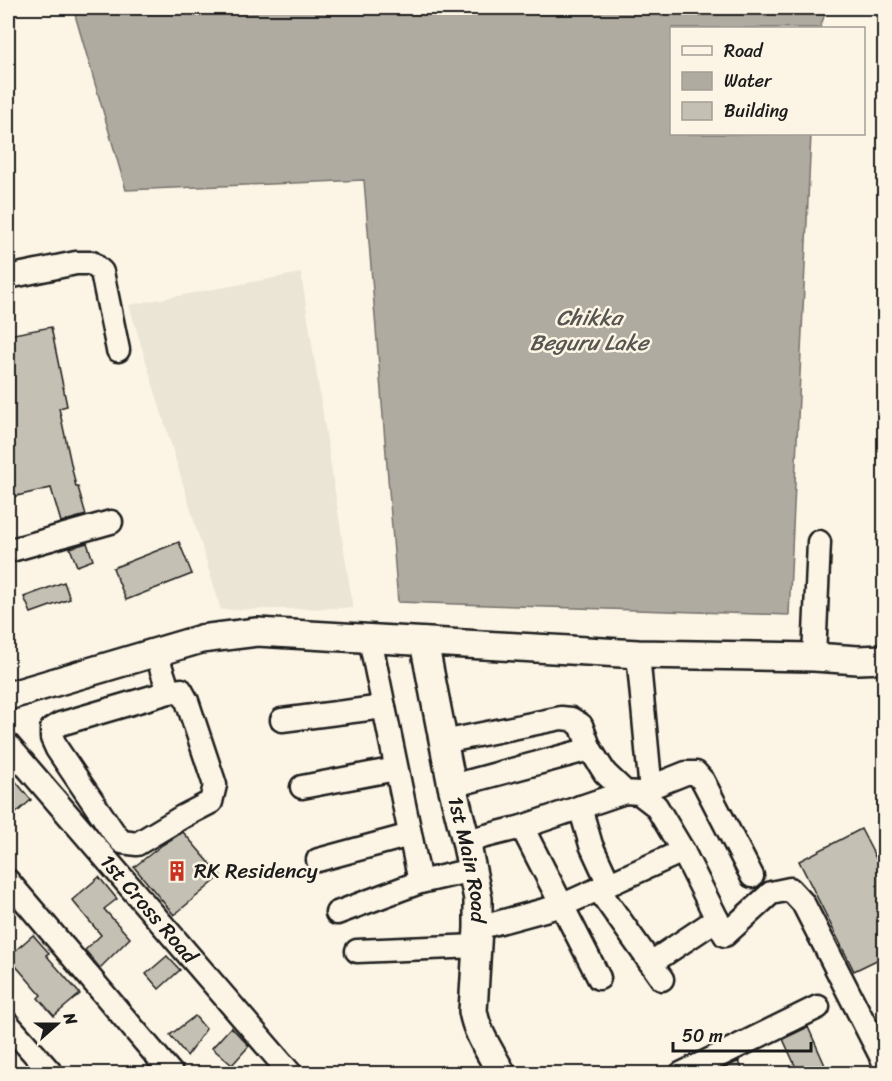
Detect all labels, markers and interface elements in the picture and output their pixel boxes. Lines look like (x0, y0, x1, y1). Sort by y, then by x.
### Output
legend (670, 27, 865, 135)
text: Road (724, 35, 764, 67)
text: Water (724, 65, 773, 97)
text: Building (724, 95, 788, 127)
water label: Chikka Beguru Lake (530, 298, 651, 362)
street label: 1st Main Road (436, 792, 497, 924)
street label: 1st Cross Road (90, 845, 209, 974)
place label: RK Residency (194, 852, 318, 890)
building icon: RK Residency (165, 859, 189, 883)
north arrow (27, 994, 87, 1054)
text: N (55, 1007, 86, 1030)
scale bar (673, 1015, 811, 1053)
text: 50 m (682, 1020, 723, 1052)

